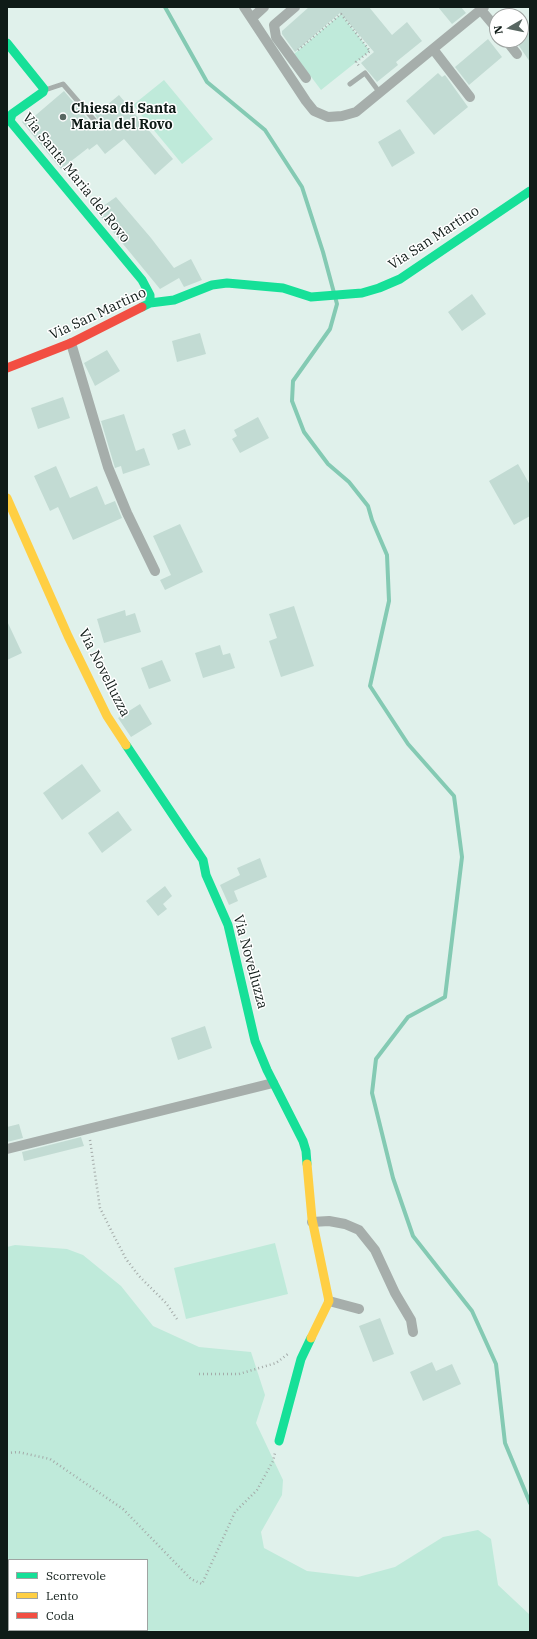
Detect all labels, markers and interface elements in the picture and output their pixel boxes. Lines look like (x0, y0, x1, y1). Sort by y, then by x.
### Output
north arrow (489, 8, 529, 48)
text: N (491, 24, 506, 35)
place label: Chiesa di Santa Maria del Rovo (71, 101, 176, 134)
street label: Via Santa Maria del Rovo (19, 110, 133, 246)
marker: Chiesa di Santa Maria del Rovo (58, 112, 68, 122)
street label: Via San Martino (385, 202, 483, 274)
street label: Via San Martino (47, 284, 149, 344)
street label: Via Novelluzza (75, 626, 133, 720)
street label: Via Novelluzza (229, 913, 271, 1011)
legend (8, 1559, 148, 1631)
text: Scorrevole (46, 1568, 106, 1583)
text: Lento (46, 1588, 78, 1603)
text: Coda (46, 1608, 74, 1623)

